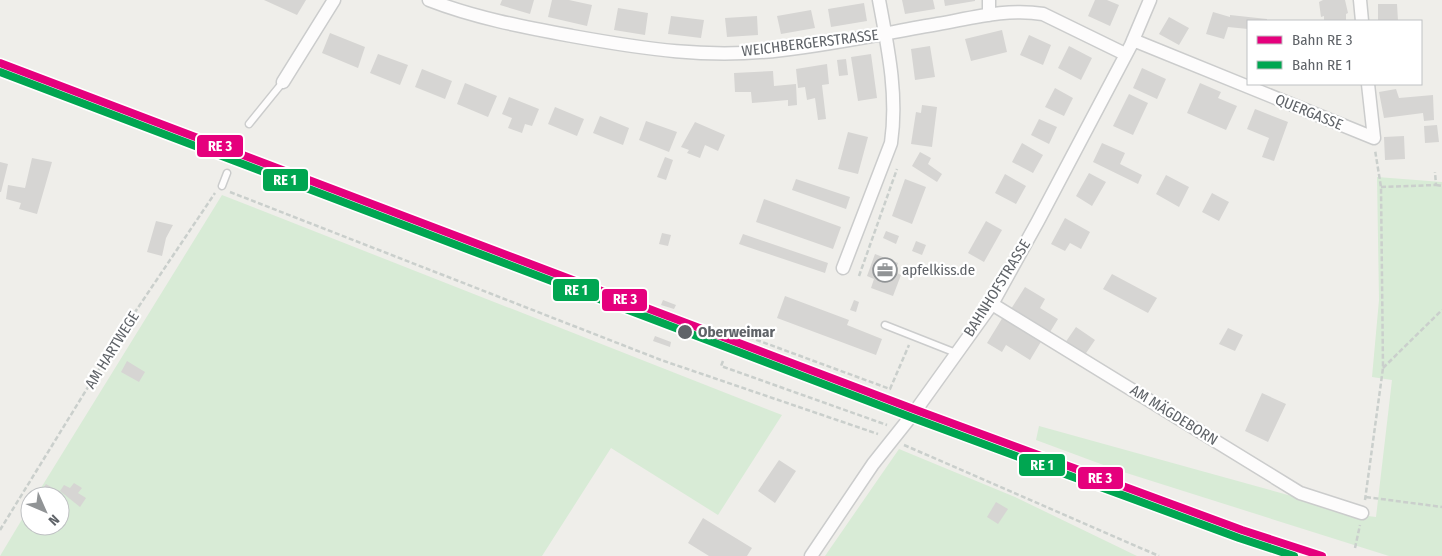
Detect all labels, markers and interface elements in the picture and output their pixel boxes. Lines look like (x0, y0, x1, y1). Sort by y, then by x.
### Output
legend (1247, 20, 1422, 85)
street label: WEICHBERGERSTRASSE (741, 26, 879, 60)
text: Bahn RE 3 (1292, 31, 1353, 49)
text: Bahn RE 1 (1292, 56, 1351, 74)
street label: QUERGASSE (1272, 90, 1346, 134)
line badge: RE 3 (196, 134, 244, 158)
text: RE 3 (208, 138, 232, 155)
line badge: RE 1 (262, 168, 309, 192)
text: RE 1 (273, 172, 297, 189)
street label: BAHNHOFSTRASSE (960, 236, 1034, 340)
office icon: apfelkiss.de (872, 257, 898, 283)
place label: apfelkiss.de (902, 261, 975, 279)
line badge: RE 1 (552, 278, 600, 302)
text: RE 1 (564, 282, 588, 299)
line badge: RE 3 (601, 288, 648, 312)
text: RE 3 (613, 291, 637, 308)
street label: AM HARTWEGE (81, 308, 143, 392)
marker: Oberweimar (676, 323, 694, 341)
place label: Oberweimar (698, 323, 775, 341)
street label: AM MÄGDEBORN (1127, 381, 1221, 449)
line badge: RE 1 (1018, 453, 1066, 477)
text: RE 1 (1030, 457, 1054, 474)
line badge: RE 3 (1077, 466, 1124, 490)
text: RE 3 (1088, 470, 1112, 487)
north arrow (20, 486, 70, 536)
text: N (45, 511, 63, 529)

